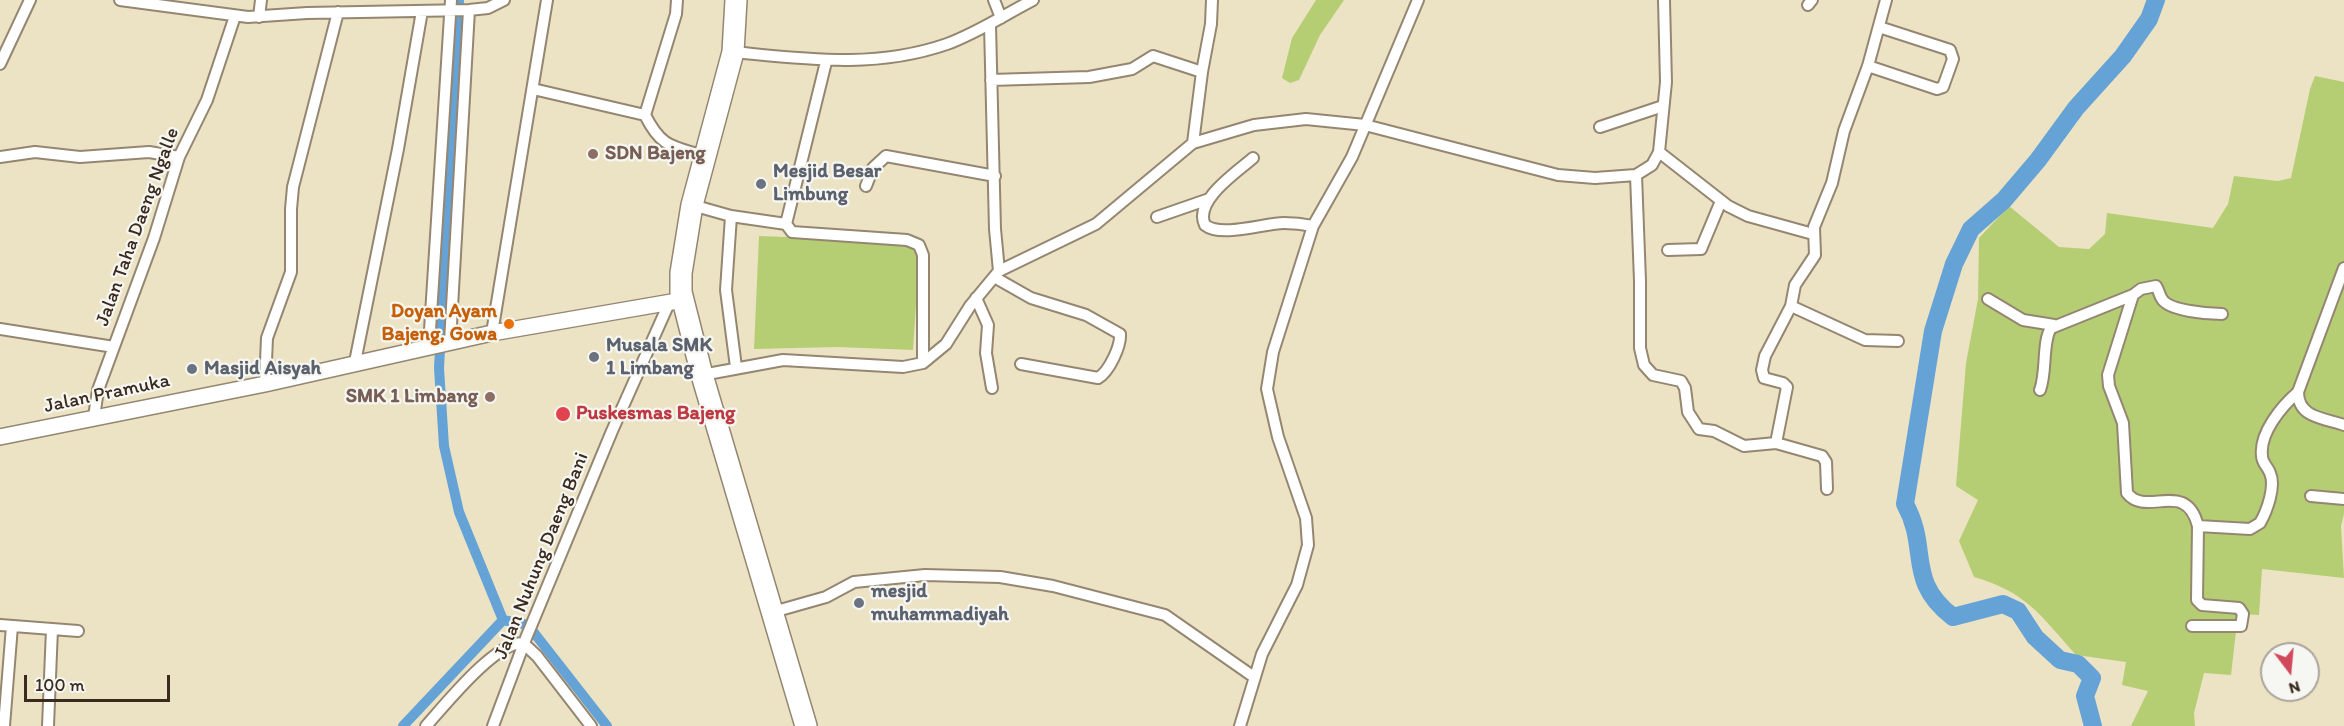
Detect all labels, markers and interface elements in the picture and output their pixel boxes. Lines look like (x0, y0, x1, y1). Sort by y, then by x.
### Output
street label: Jalan Taha Daeng Ngalle (91, 125, 185, 329)
place label: SDN Bajeng (605, 142, 706, 166)
marker: SDN Bajeng (586, 147, 600, 161)
place label: Mesjid Besar Limbung (773, 160, 881, 207)
marker: Mesjid Besar Limbung (754, 177, 768, 191)
place label: Doyan Ayam Bajeng, Gowa (382, 300, 497, 347)
marker: Doyan Ayam Bajeng, Gowa (502, 317, 516, 331)
place label: Musala SMK 1 Limbang (606, 334, 712, 381)
marker: Musala SMK 1 Limbang (587, 350, 601, 364)
place label: Masjid Aisyah (204, 357, 321, 381)
marker: Masjid Aisyah (185, 362, 199, 376)
street label: Jalan Pramuka (42, 369, 172, 419)
place label: SMK 1 Limbang (346, 385, 478, 409)
marker: SMK 1 Limbang (483, 390, 497, 404)
place label: Puskesmas Bajeng (576, 402, 735, 426)
marker: Puskesmas Bajeng (554, 405, 572, 423)
street label: Jalan Nuhung Daeng Bani (489, 449, 595, 663)
place label: mesjid muhammadiyah (871, 580, 1009, 627)
marker: mesjid muhammadiyah (852, 596, 866, 610)
north arrow (2260, 642, 2320, 702)
scale bar (27, 663, 172, 701)
text: 100 m (35, 674, 85, 696)
text: N (2287, 677, 2302, 698)

